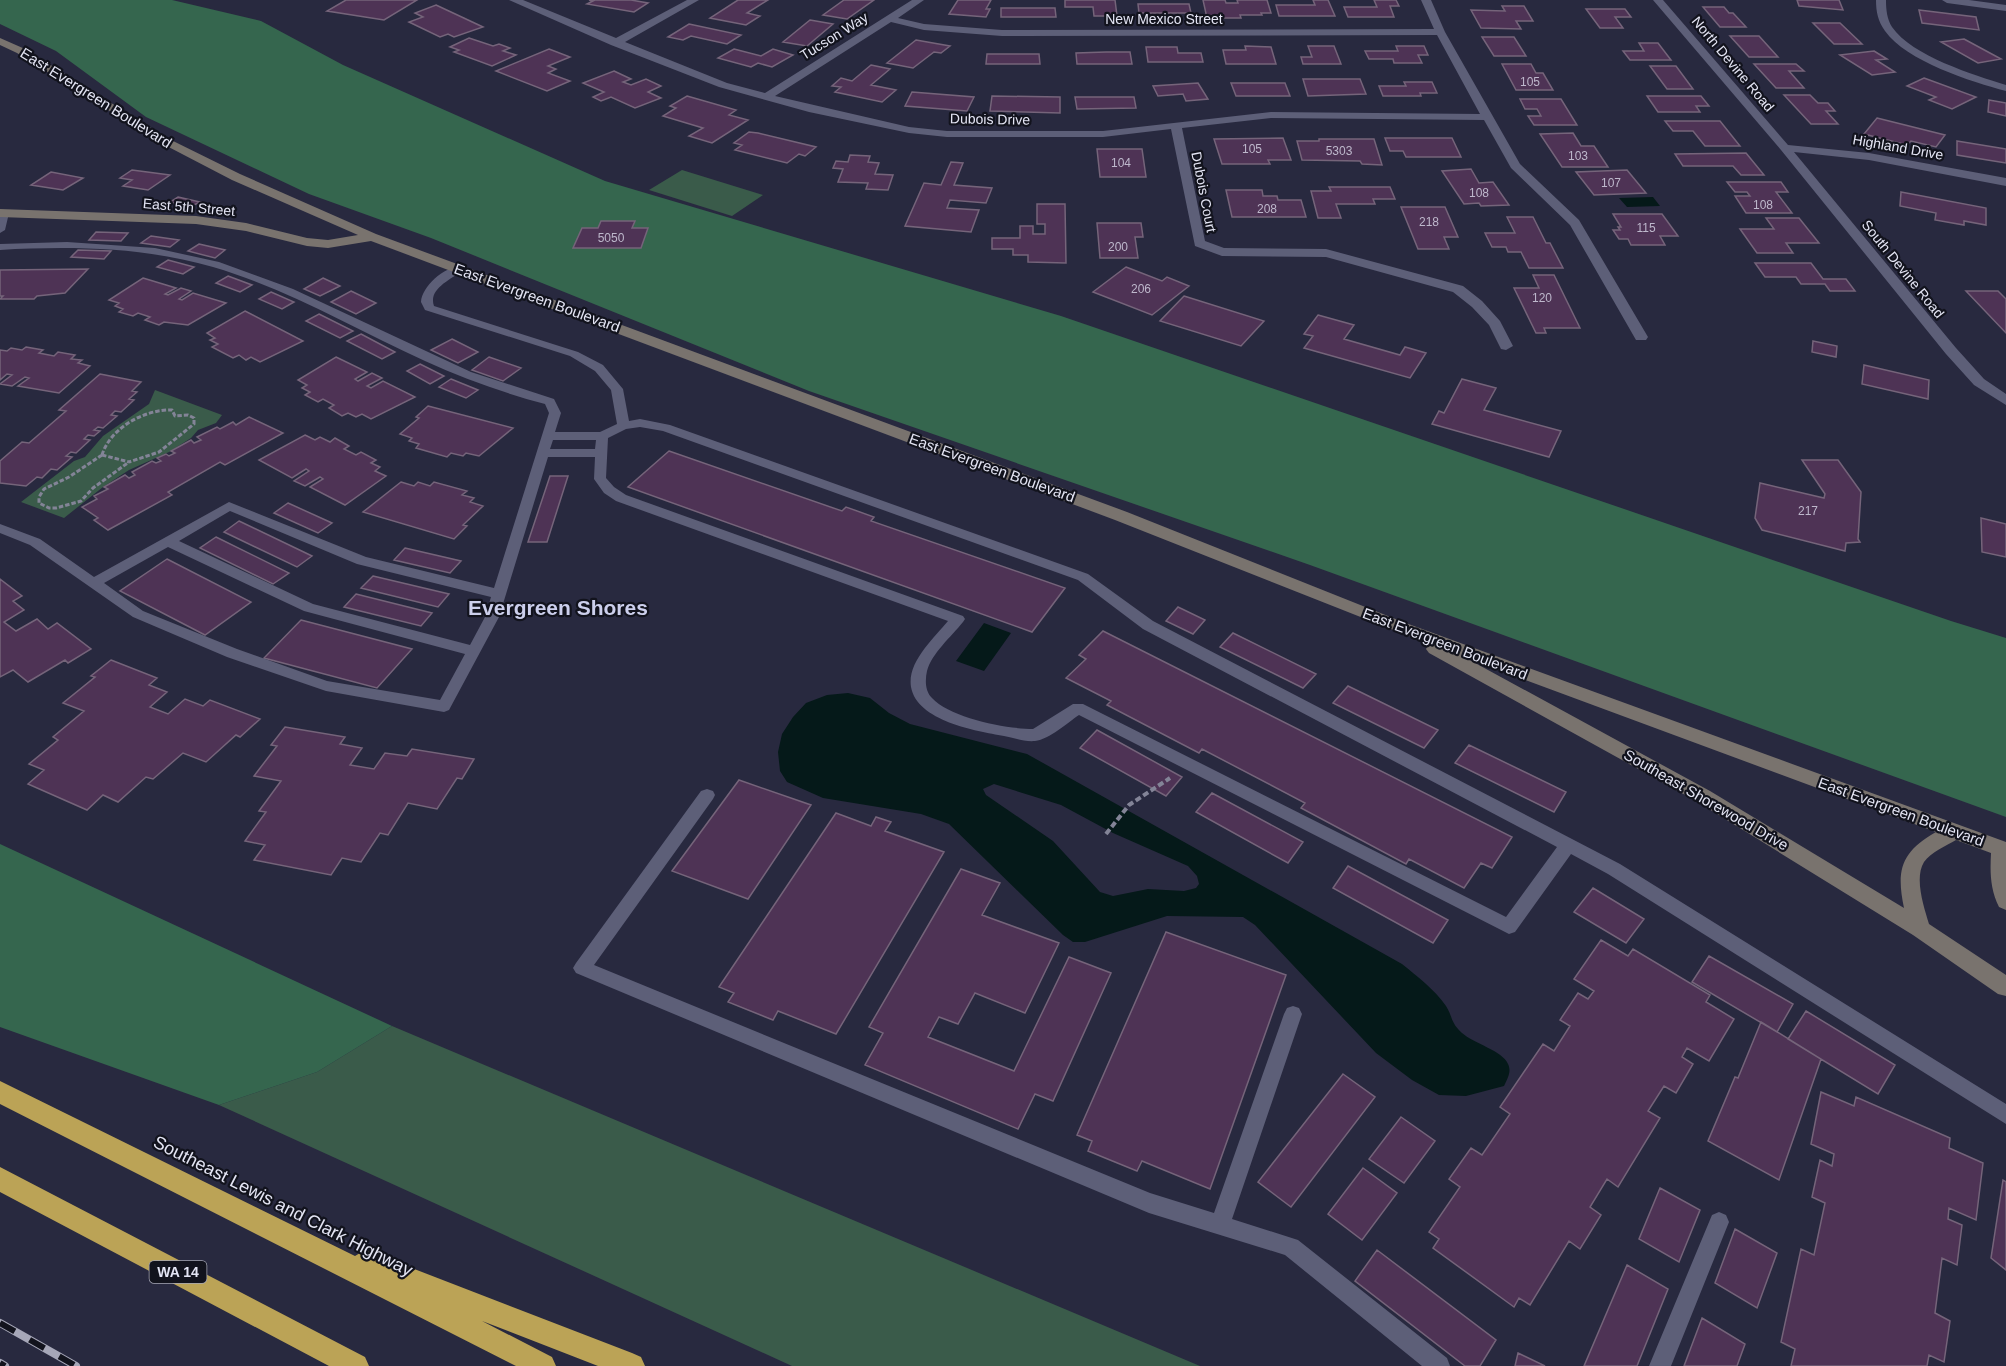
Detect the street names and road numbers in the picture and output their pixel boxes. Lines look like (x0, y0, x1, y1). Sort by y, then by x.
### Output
street label: Tucson Way (797, 9, 871, 63)
street label: New Mexico Street (1105, 11, 1223, 27)
street label: North Devine Road (1689, 13, 1777, 115)
street label: East Evergreen Boulevard (18, 44, 175, 151)
street label: Dubois Drive (950, 110, 1030, 128)
street label: Highland Drive (1851, 131, 1945, 163)
street label: Dubois Court (1188, 150, 1220, 234)
street label: East 5th Street (142, 195, 236, 219)
street label: South Devine Road (1859, 217, 1947, 321)
street label: East Evergreen Boulevard (452, 260, 622, 335)
street label: East Evergreen Boulevard (907, 430, 1077, 505)
street label: East Evergreen Boulevard (1360, 604, 1530, 683)
street label: Southeast Shorewood Drive (1621, 746, 1791, 854)
street label: East Evergreen Boulevard (1816, 774, 1986, 849)
street label: Southeast Lewis and Clark Highway (150, 1132, 416, 1280)
road number: WA 14 (150, 1261, 207, 1283)

